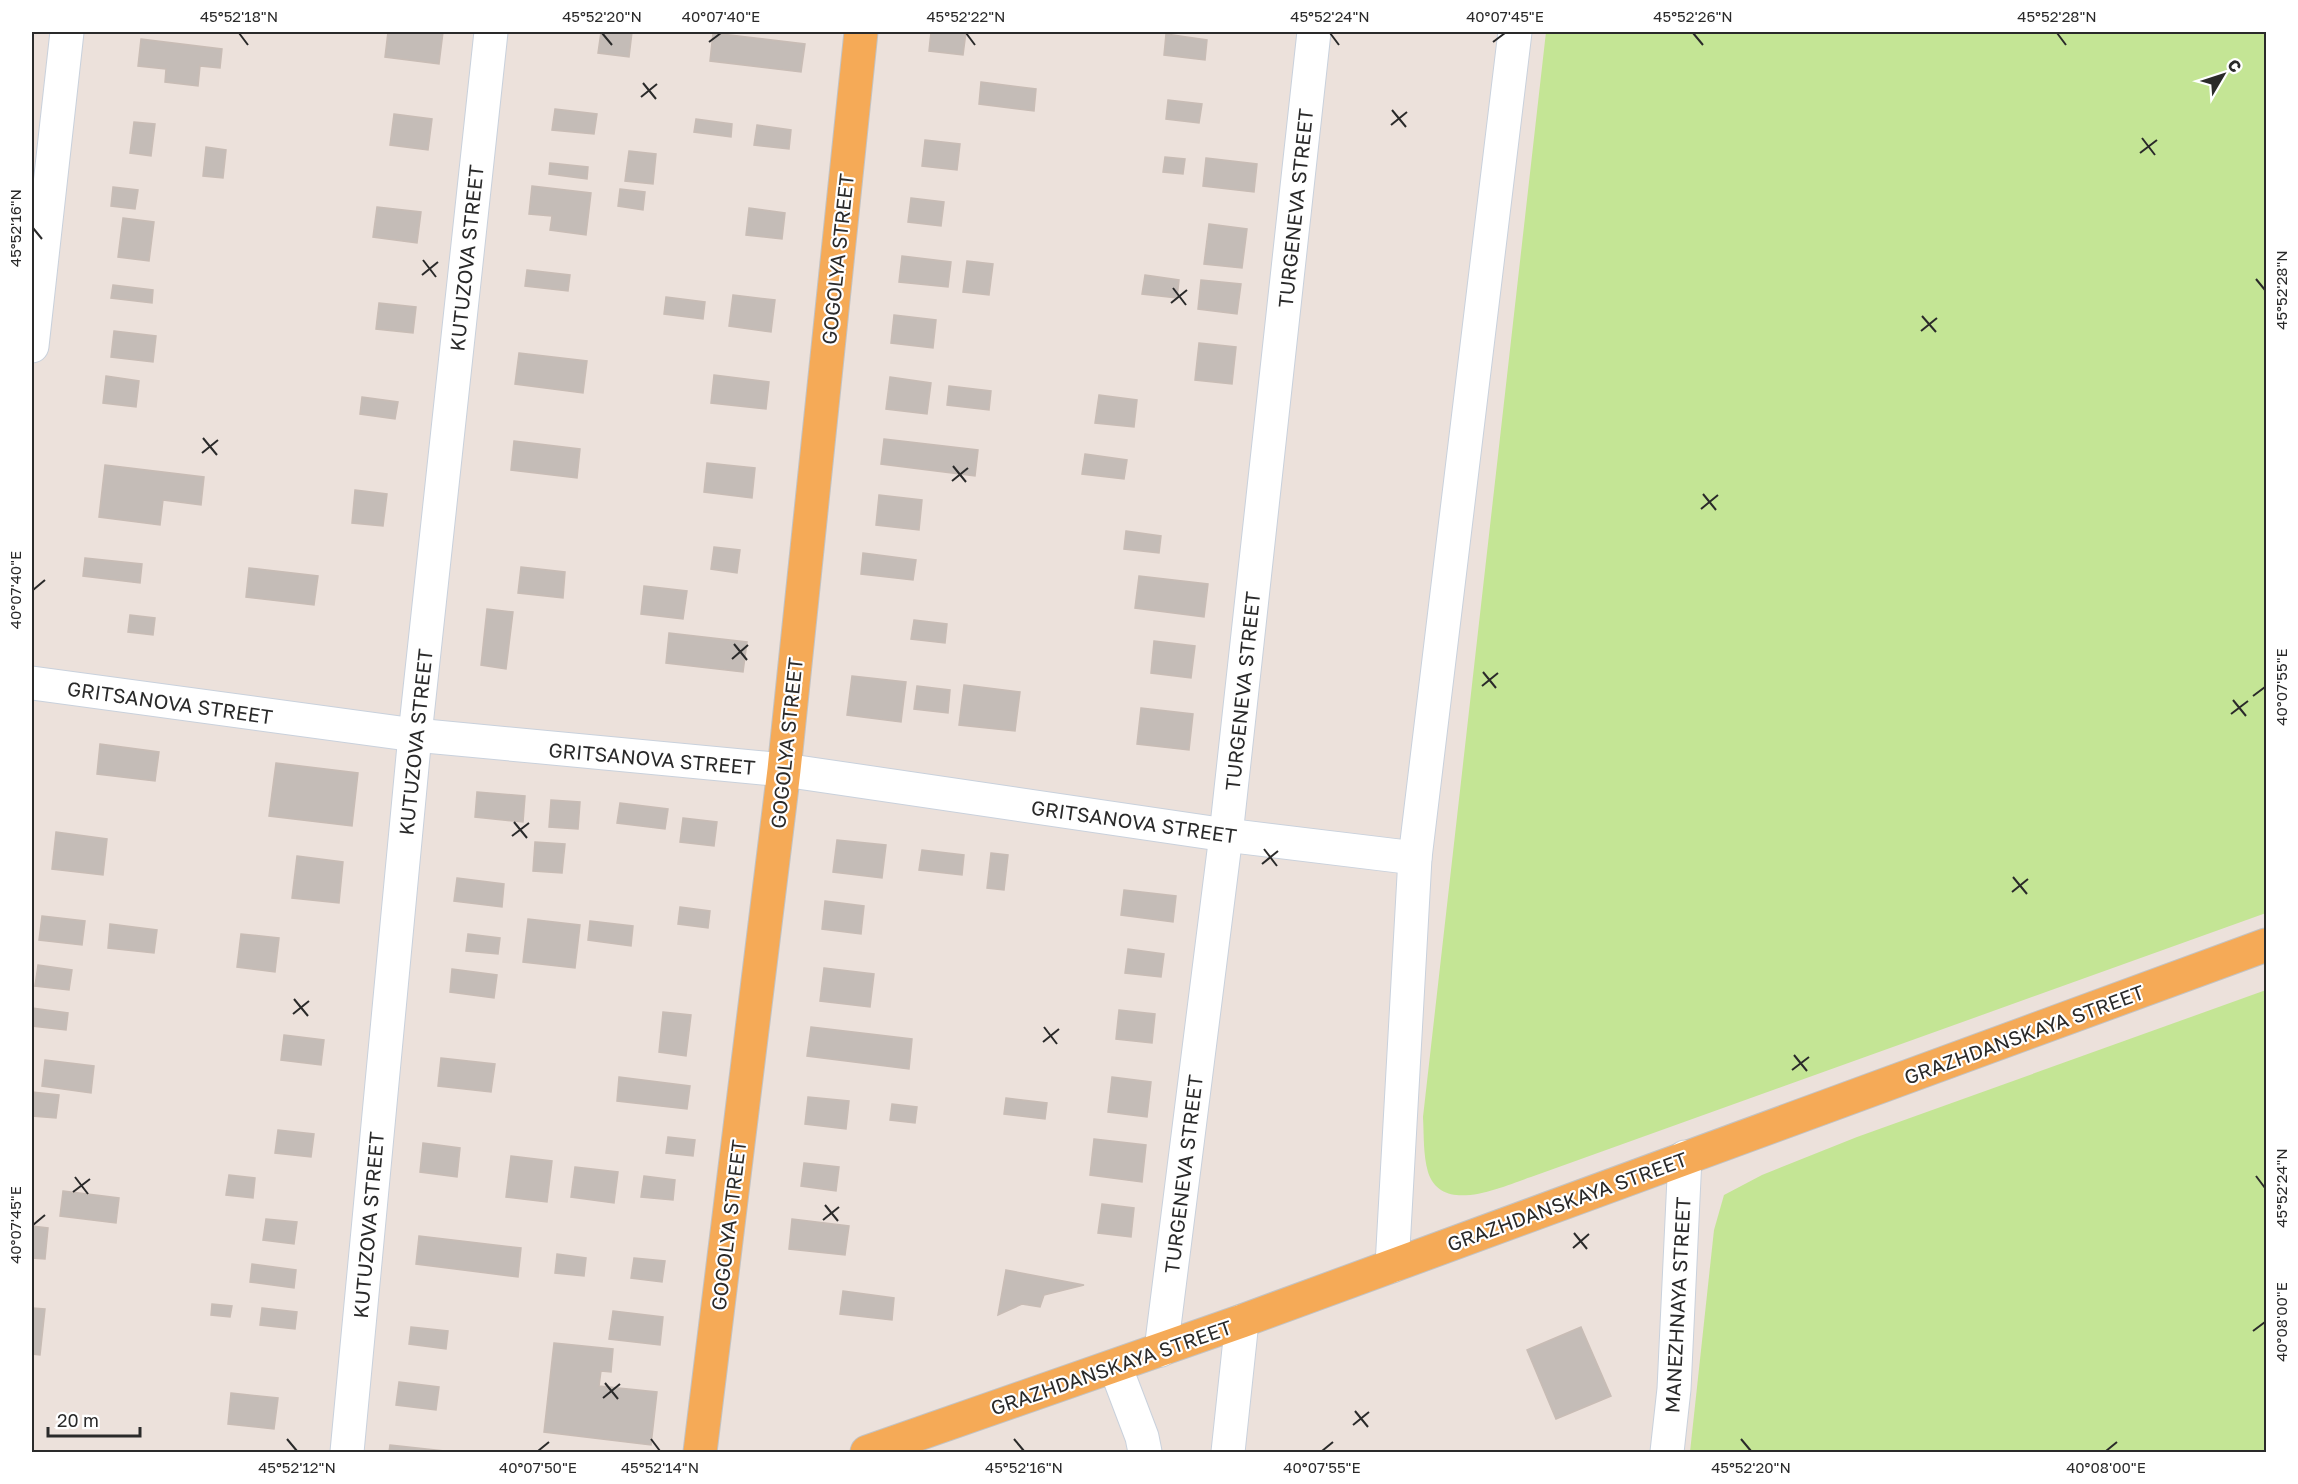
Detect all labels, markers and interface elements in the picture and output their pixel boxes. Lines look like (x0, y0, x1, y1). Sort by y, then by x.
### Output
text: 45°52'18"N (200, 7, 278, 25)
text: 45°52'20"N (562, 7, 642, 25)
text: 40°07'40"E (682, 7, 760, 25)
text: 45°52'22"N (926, 7, 1006, 25)
text: 45°52'24"N (1290, 7, 1370, 25)
text: 40°07'45"E (1466, 7, 1544, 25)
text: 45°52'26"N (1653, 7, 1733, 25)
text: 45°52'28"N (2017, 7, 2097, 25)
north arrow (2193, 45, 2253, 105)
text: С (2223, 55, 2246, 76)
street label: TURGENEVA STREET (1273, 107, 1317, 309)
street label: KUTUZOVA STREET (444, 164, 488, 352)
street label: GOGOLYA STREET (816, 172, 858, 346)
text: 45°52'16"N (6, 189, 24, 267)
text: 45°52'28"N (2272, 250, 2290, 330)
text: 40°07'40"E (6, 551, 24, 629)
street label: TURGENEVA STREET (1220, 590, 1264, 792)
street label: KUTUZOVA STREET (393, 648, 437, 836)
text: 40°07'55"E (2272, 648, 2290, 726)
street label: GOGOLYA STREET (765, 656, 807, 830)
street label: GRITSANOVA STREET (66, 676, 274, 728)
street label: GRITSANOVA STREET (548, 737, 756, 779)
street label: GRITSANOVA STREET (1030, 795, 1238, 847)
street label: GRAZHDANSKAYA STREET (1901, 979, 2147, 1089)
street label: TURGENEVA STREET (1159, 1073, 1207, 1275)
street label: KUTUZOVA STREET (348, 1131, 388, 1319)
street label: GOGOLYA STREET (706, 1138, 750, 1312)
street label: GRAZHDANSKAYA STREET (1444, 1146, 1690, 1256)
text: 45°52'24"N (2272, 1148, 2290, 1228)
text: 40°07'45"E (6, 1186, 24, 1264)
street label: MANEZHNAYA STREET (1659, 1196, 1695, 1414)
text: 40°08'00"E (2272, 1282, 2290, 1362)
street label: GRAZHDANSKAYA STREET (987, 1314, 1235, 1420)
scale bar (48, 1400, 140, 1438)
text: 20 m (57, 1409, 99, 1431)
text: 45°52'12"N (258, 1458, 336, 1476)
text: 40°07'50"E (499, 1458, 577, 1476)
text: 45°52'14"N (621, 1458, 699, 1476)
text: 45°52'16"N (985, 1458, 1063, 1476)
text: 40°07'55"E (1283, 1458, 1361, 1476)
text: 45°52'20"N (1711, 1458, 1791, 1476)
text: 40°08'00"E (2066, 1458, 2146, 1476)

